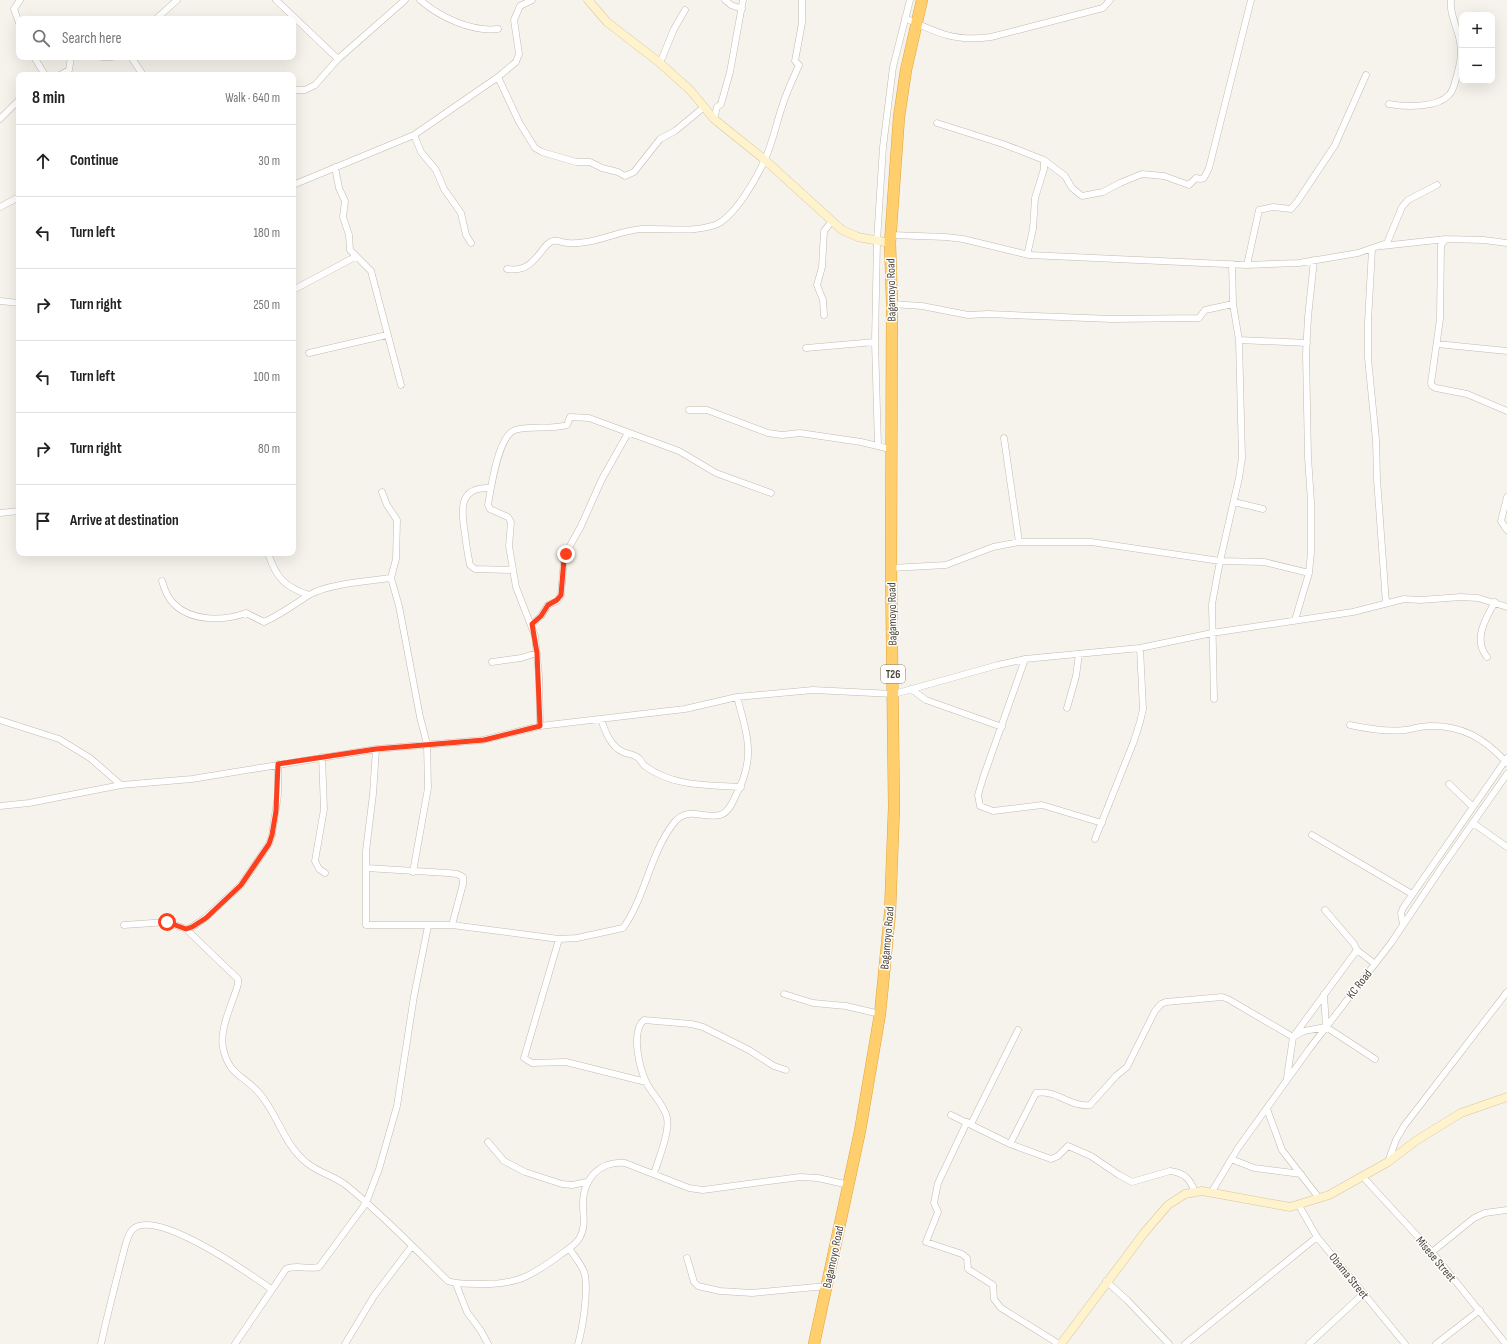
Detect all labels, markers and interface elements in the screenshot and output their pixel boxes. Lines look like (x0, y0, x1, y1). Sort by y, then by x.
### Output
map controls (1459, 12, 1495, 84)
button: + (1459, 12, 1495, 48)
search box (16, 16, 296, 60)
icon: search (30, 27, 52, 49)
text: Search here (62, 29, 122, 48)
button: − (1459, 48, 1495, 84)
text: 8 min (32, 88, 65, 108)
text: Walk · 640 m (225, 90, 280, 106)
icon: ahead (32, 150, 54, 172)
text: Continue (70, 151, 119, 170)
text: 30 m (258, 153, 280, 169)
icon: left (32, 222, 54, 244)
text: Turn left (70, 223, 115, 242)
text: 180 m (254, 225, 280, 241)
street label: Bagamoyo Road (883, 258, 900, 322)
icon: right (32, 294, 54, 316)
text: Turn right (70, 295, 122, 314)
text: 250 m (253, 297, 280, 313)
icon: left (32, 366, 54, 388)
text: Turn left (70, 367, 115, 386)
text: 100 m (253, 369, 280, 385)
icon: right (32, 438, 54, 460)
text: Turn right (70, 439, 122, 458)
text: 80 m (258, 441, 280, 457)
icon: arrive (32, 510, 54, 532)
text: Arrive at destination (70, 511, 179, 530)
route end (557, 545, 575, 563)
street label: Bagamoyo Road (884, 582, 901, 646)
road number: T26 (881, 665, 905, 683)
street label: Bagamoyo Road (877, 906, 898, 970)
route start (158, 913, 176, 931)
street label: KC Road (1343, 967, 1375, 1002)
street label: Bagamoyo Road (820, 1225, 847, 1290)
street label: Misese Street (1412, 1233, 1459, 1285)
street label: Obama Street (1325, 1250, 1372, 1303)

